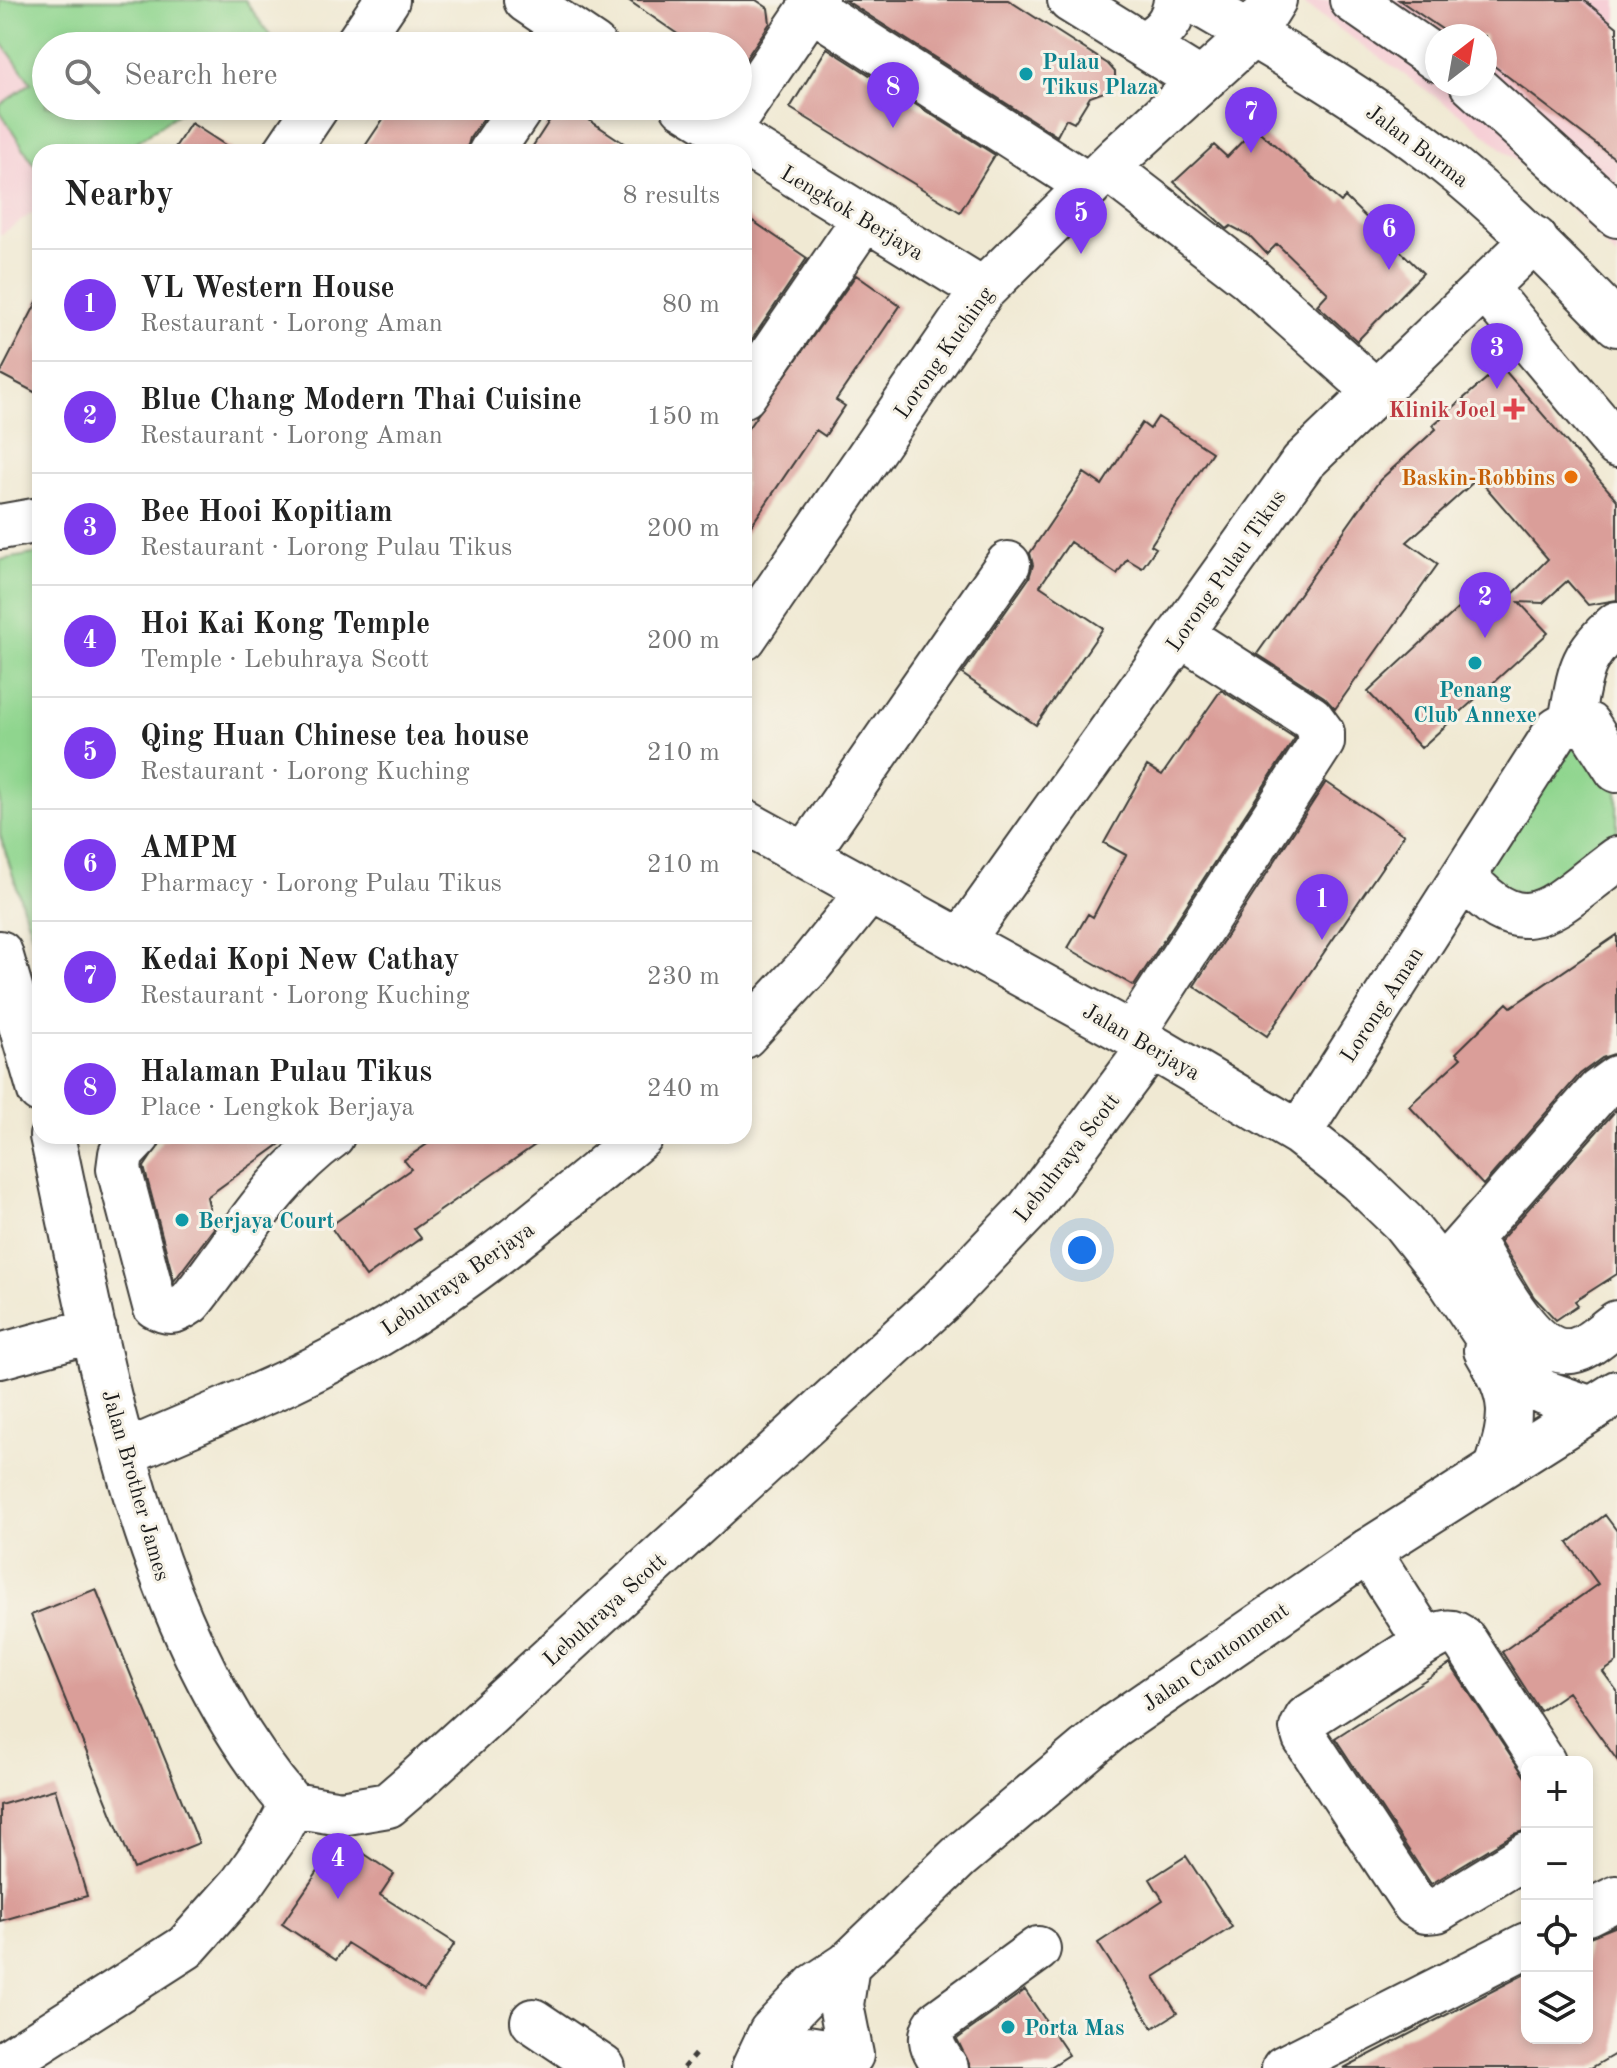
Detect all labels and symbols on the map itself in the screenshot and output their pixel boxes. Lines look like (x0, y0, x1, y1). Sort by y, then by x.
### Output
north arrow (1425, 24, 1497, 96)
place label: Pulau Tikus Plaza (1042, 52, 1159, 99)
pin: 8 (867, 62, 919, 128)
marker: Pulau Tikus Plaza (1017, 65, 1035, 83)
pin: 7 (1225, 87, 1277, 153)
street label: Jalan Burma (1362, 101, 1472, 192)
street label: Lengkok Berjaya (777, 162, 927, 265)
pin: 5 (1055, 188, 1107, 254)
pin: 6 (1363, 204, 1415, 270)
street label: Lorong Kuching (891, 283, 998, 423)
pin: 3 (1471, 323, 1523, 389)
marker: Klinik Joel (1503, 398, 1525, 420)
place label: Klinik Joel (1388, 400, 1496, 422)
place label: Baskin-Robbins (1401, 468, 1555, 490)
marker: Baskin-Robbins (1562, 468, 1580, 486)
street label: Lorong Pulau Tikus (1163, 486, 1291, 656)
pin: 2 (1459, 572, 1511, 638)
marker: Penang Club Annexe (1466, 654, 1484, 672)
place label: Penang Club Annexe (1413, 680, 1537, 727)
pin: 1 (1296, 874, 1348, 940)
street label: Lorong Aman (1337, 943, 1428, 1067)
street label: Jalan Berjaya (1079, 1000, 1203, 1085)
street label: Lebuhraya Scott (1011, 1090, 1125, 1227)
marker: Berjaya Court (173, 1211, 191, 1229)
place label: Berjaya Court (198, 1211, 334, 1233)
street label: Lebuhraya Berjaya (378, 1219, 539, 1341)
your location (1062, 1230, 1102, 1270)
street label: Jalan Brother James (97, 1388, 173, 1584)
street label: Lebuhraya Scott (540, 1550, 671, 1671)
street label: Jalan Cantonment (1139, 1599, 1293, 1716)
pin: 4 (312, 1833, 364, 1899)
marker: Porta Mas (999, 2018, 1017, 2036)
place label: Porta Mas (1024, 2018, 1125, 2040)

